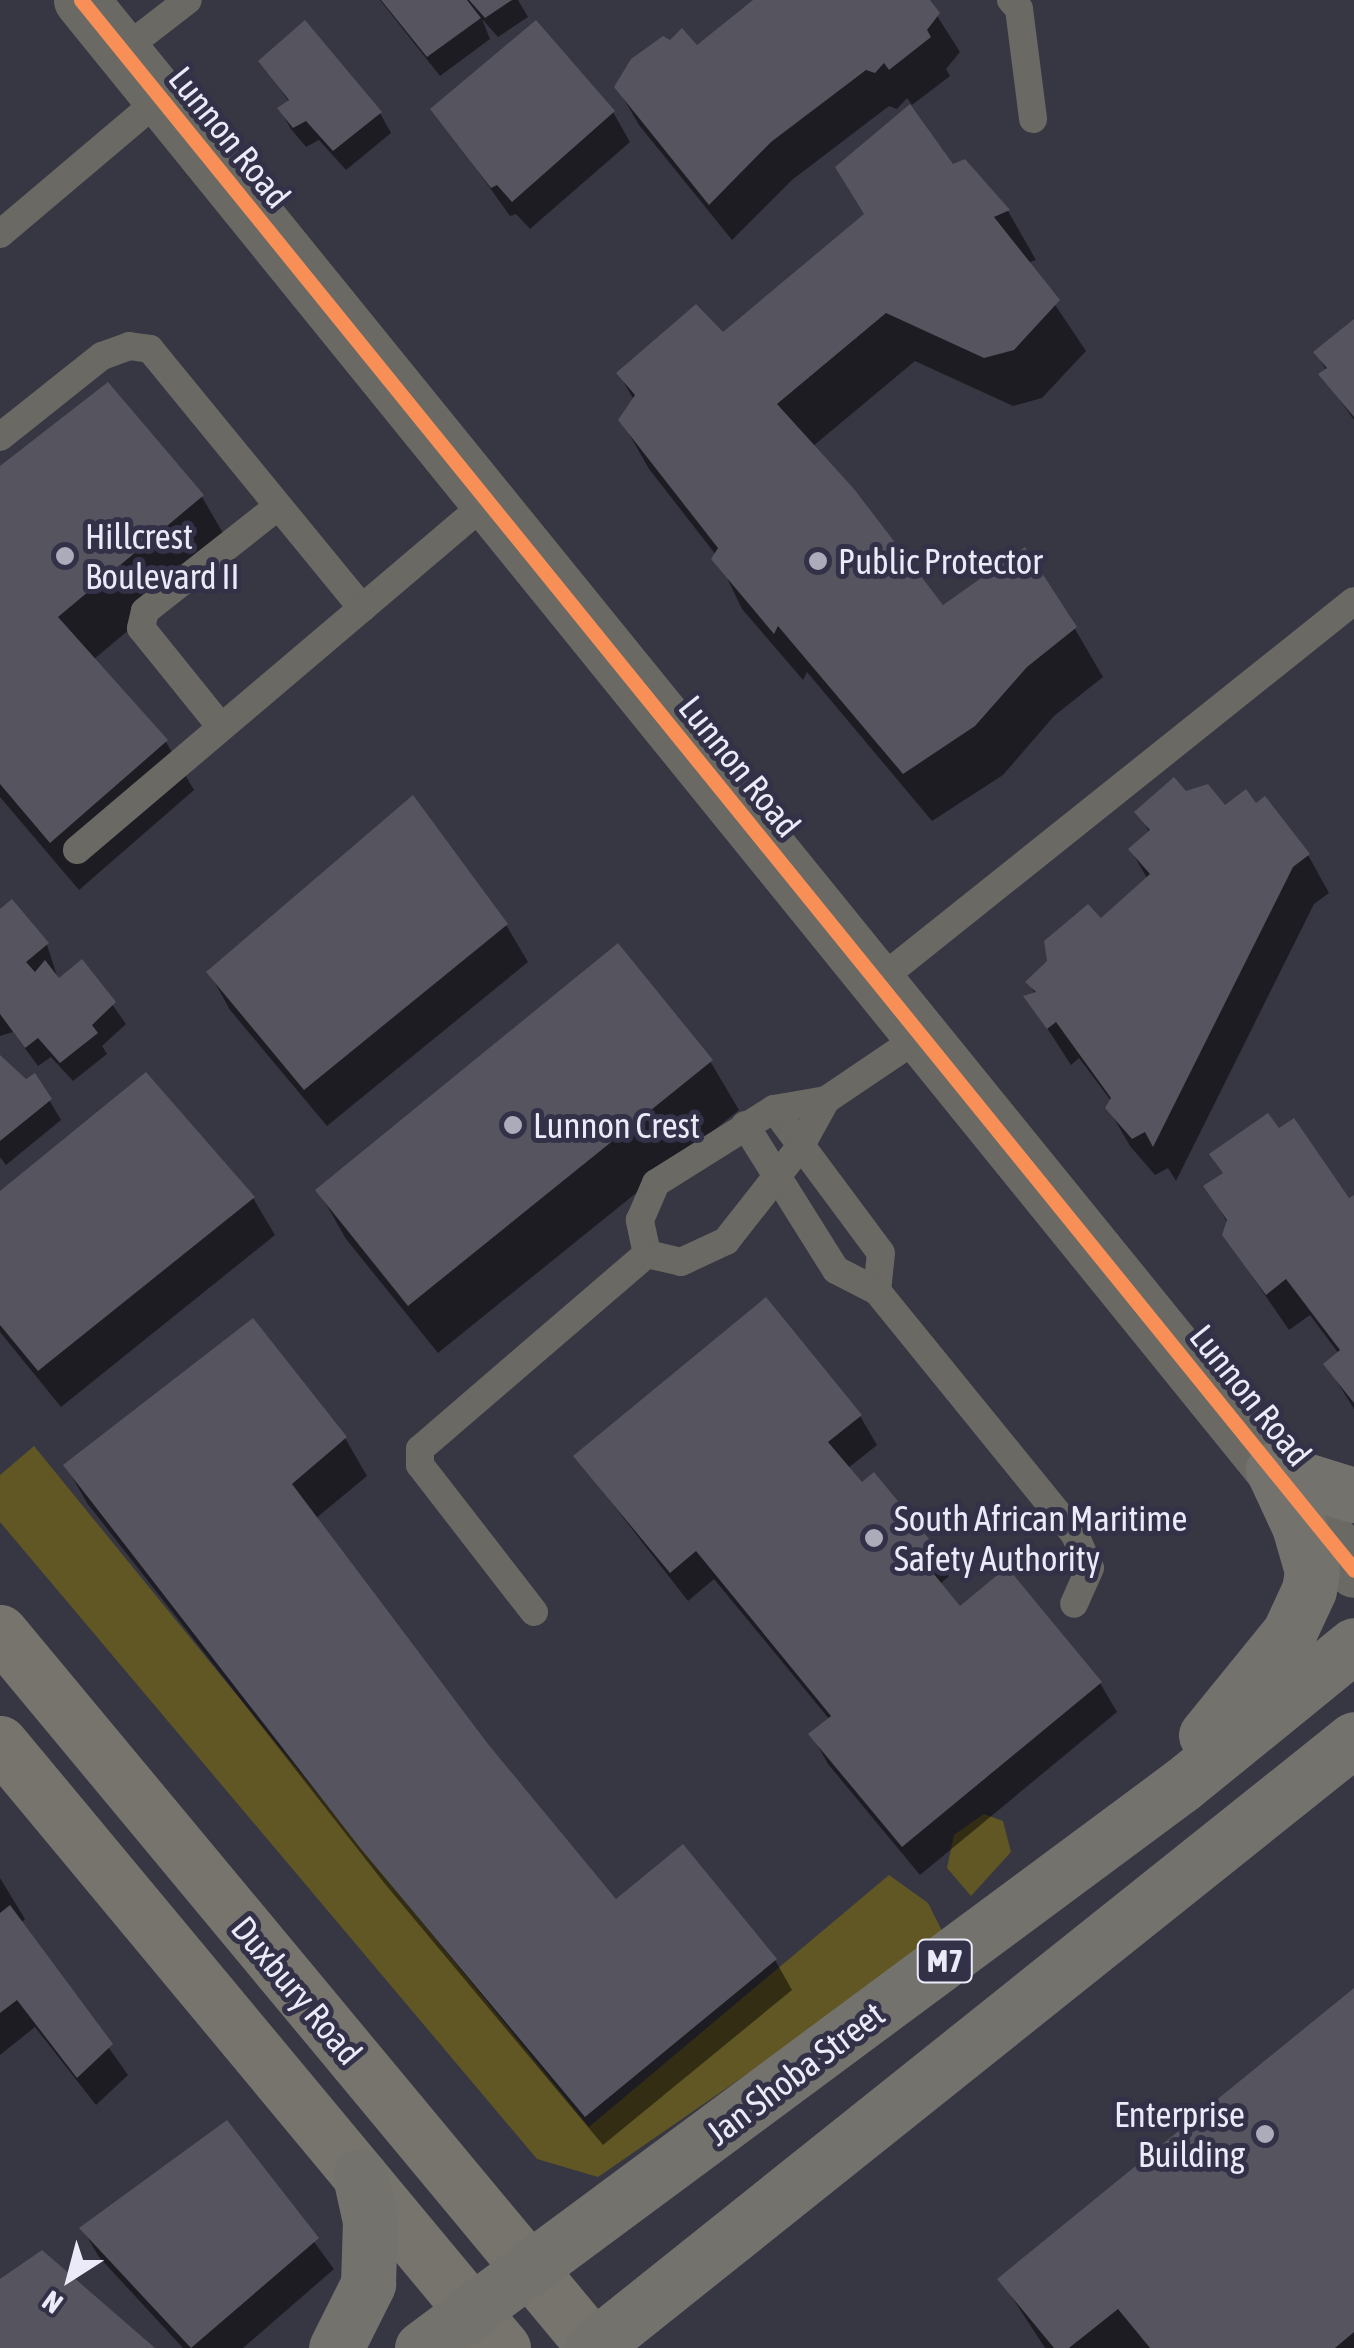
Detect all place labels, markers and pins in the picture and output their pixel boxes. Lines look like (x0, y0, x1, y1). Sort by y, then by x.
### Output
place label: Hillcrest Boulevard II (85, 515, 239, 597)
place label: Public Protector (838, 540, 1043, 582)
marker: Hillcrest Boulevard II (54, 545, 76, 567)
marker: Public Protector (807, 550, 829, 572)
place label: Lunnon Crest (533, 1104, 700, 1146)
marker: Lunnon Crest (502, 1114, 524, 1136)
place label: South African Maritime Safety Authority (894, 1497, 1187, 1579)
marker: South African Maritime Safety Authority (863, 1527, 885, 1549)
place label: Enterprise Building (1114, 2093, 1245, 2175)
marker: Enterprise Building (1254, 2123, 1276, 2145)

